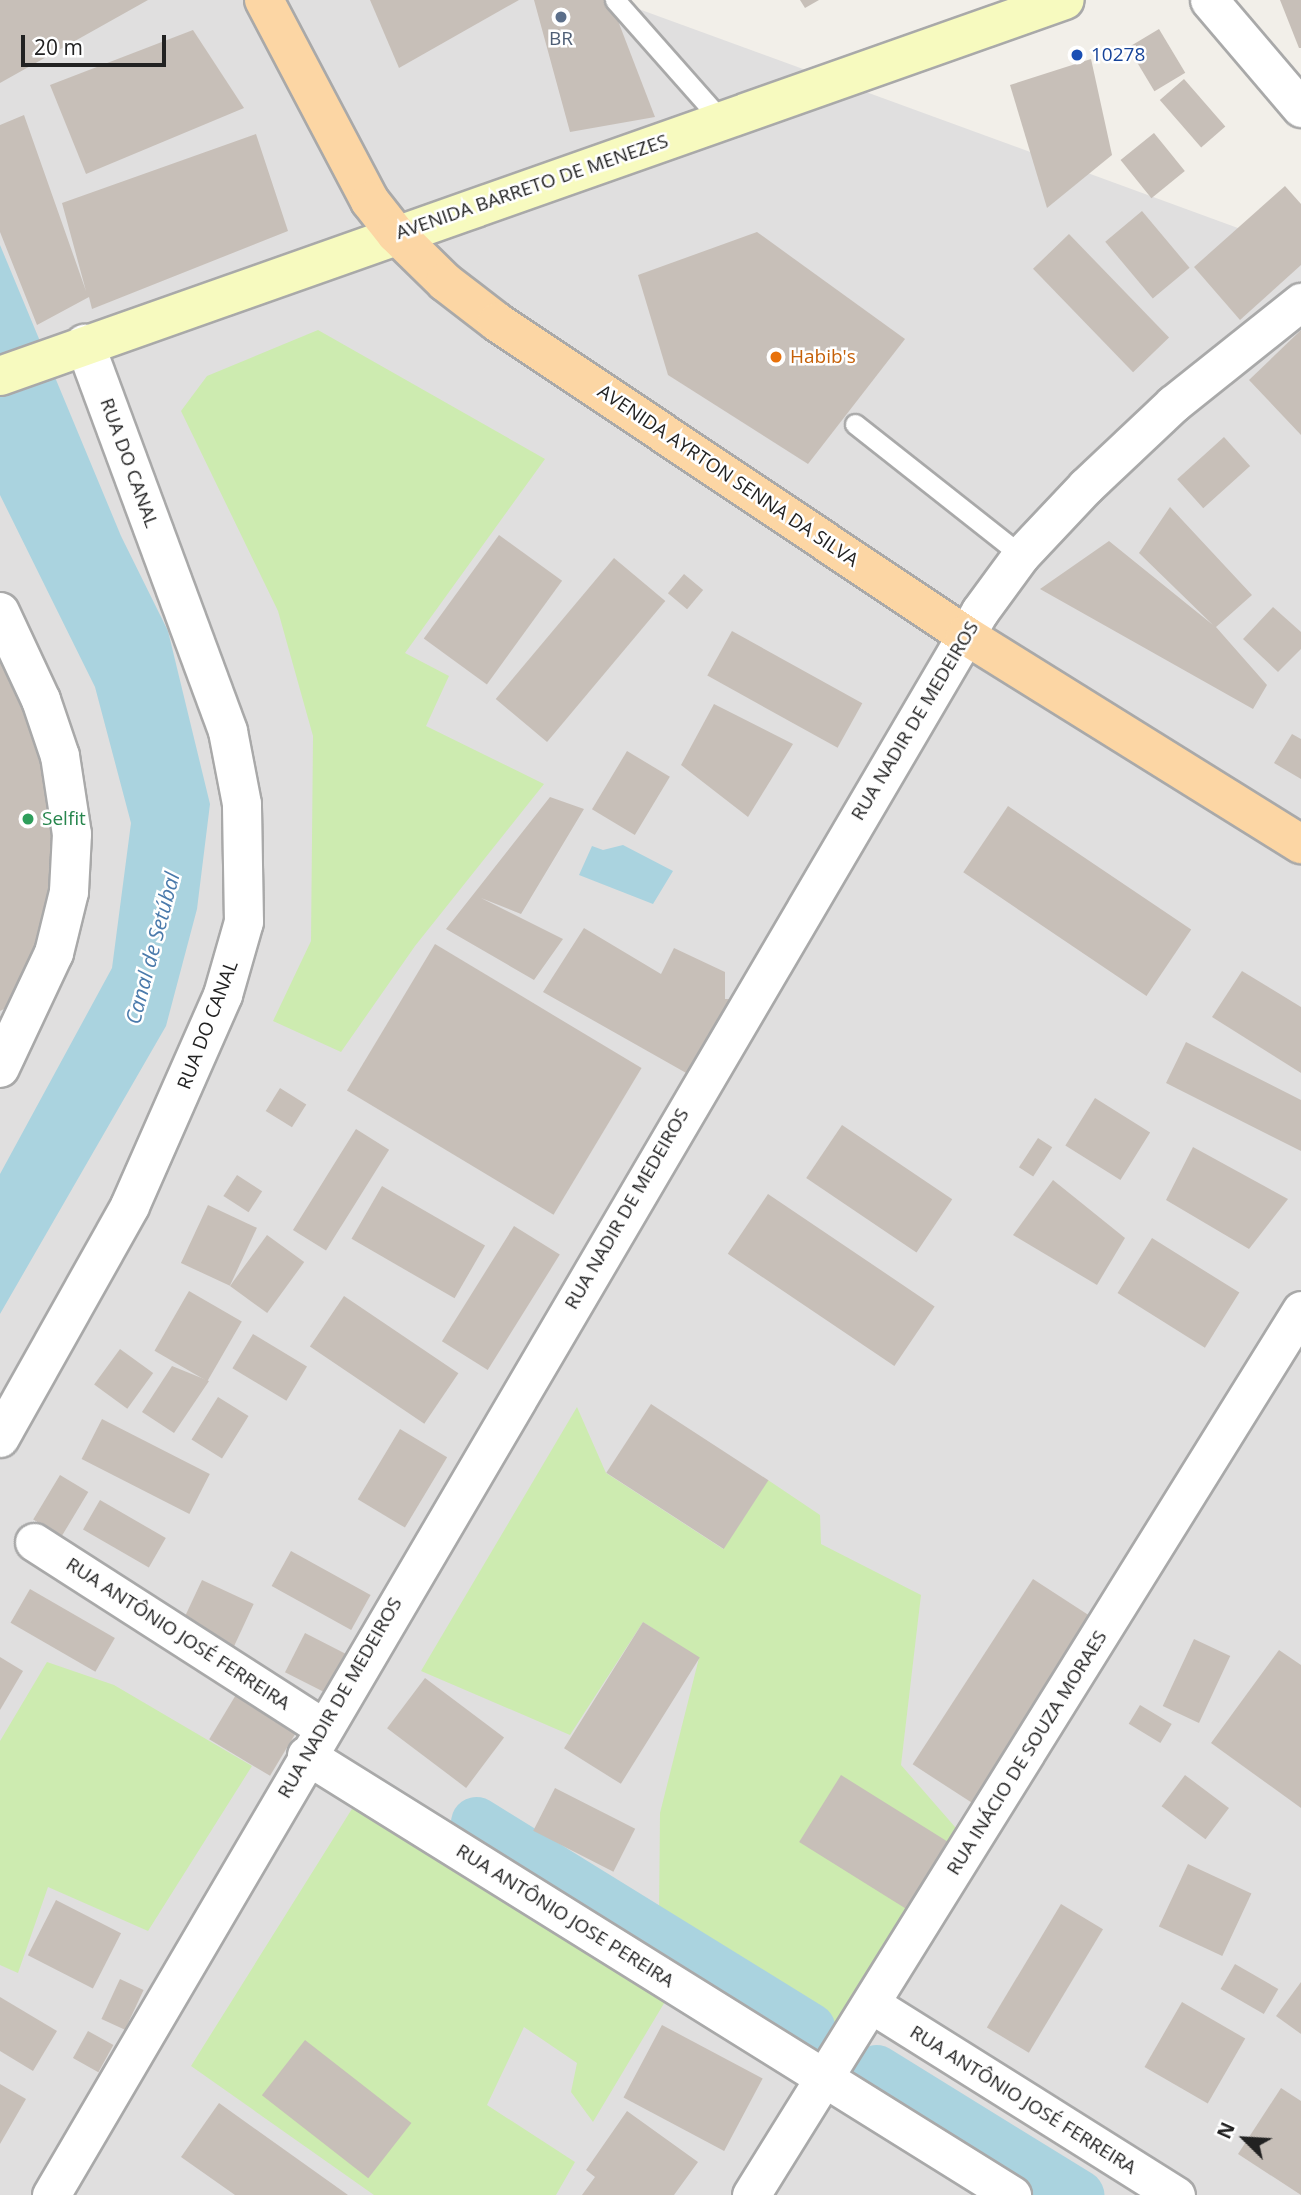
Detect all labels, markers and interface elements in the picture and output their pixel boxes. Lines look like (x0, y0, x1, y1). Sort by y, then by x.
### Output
marker: BR (553, 9, 569, 25)
scale bar (24, 21, 170, 65)
place label: BR (549, 28, 573, 50)
text: 20 m (34, 33, 83, 61)
place label: 10278 (1091, 44, 1145, 66)
marker: 10278 (1069, 47, 1085, 63)
street label: AVENIDA BARRETO DE MENEZES (393, 130, 671, 244)
place label: Habib's (790, 346, 856, 368)
marker: Habib's (768, 349, 784, 365)
street label: AVENIDA AYRTON SENNA DA SILVA (593, 380, 863, 572)
street label: RUA DO CANAL (95, 395, 163, 531)
street label: RUA NADIR DE MEDEIROS (846, 617, 984, 825)
place label: Selfit (42, 808, 86, 830)
marker: Selfit (20, 811, 36, 827)
water label: Canal de Setúbal (120, 869, 184, 1027)
street label: RUA DO CANAL (173, 957, 243, 1093)
street label: RUA NADIR DE MEDEIROS (560, 1105, 694, 1313)
street label: RUA ANTÔNIO JOSÉ FERREIRA (62, 1553, 294, 1715)
street label: RUA NADIR DE MEDEIROS (273, 1594, 407, 1802)
street label: RUA INÁCIO DE SOUZA MORAES (942, 1627, 1112, 1879)
street label: RUA ANTÔNIO JOSE PEREIRA (452, 1839, 678, 1993)
street label: RUA ANTÔNIO JOSÉ FERREIRA (906, 2021, 1140, 2179)
north arrow (1210, 2104, 1280, 2174)
text: N (1211, 2118, 1241, 2143)

